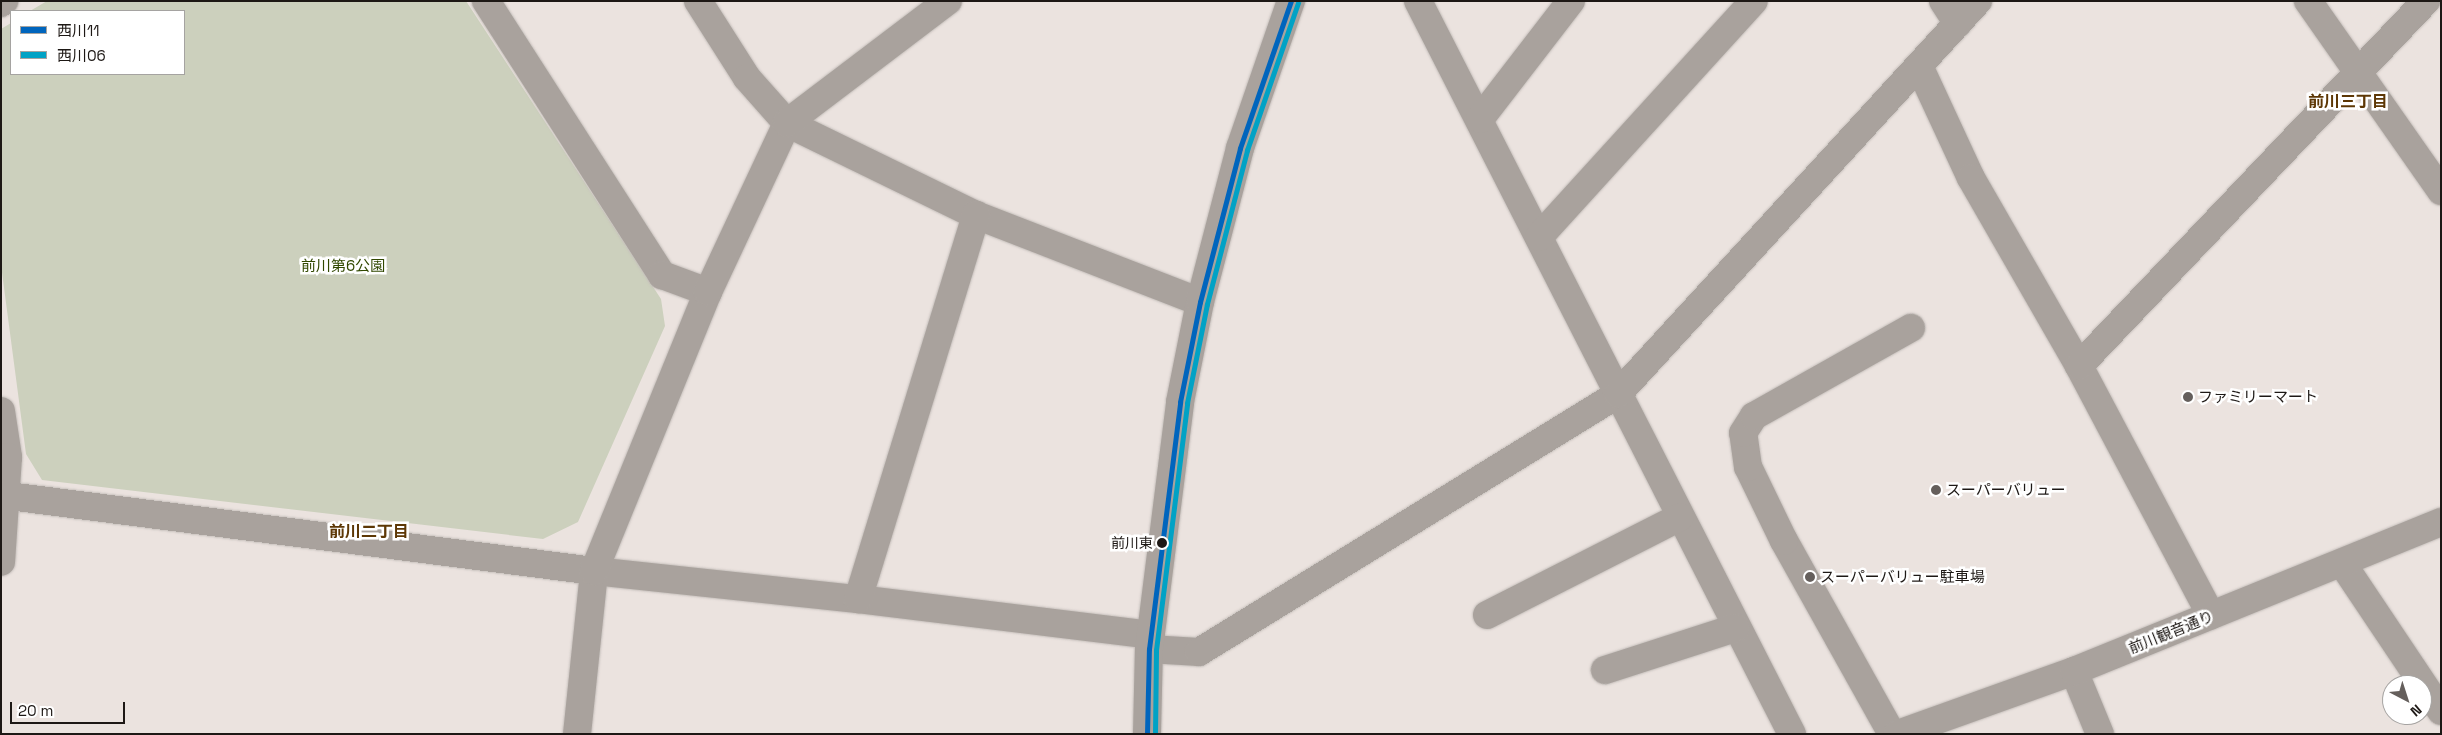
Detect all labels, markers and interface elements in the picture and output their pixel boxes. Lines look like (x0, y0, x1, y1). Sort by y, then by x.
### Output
legend (10, 10, 185, 75)
text: 西川11 (57, 21, 100, 40)
text: 西川06 (57, 46, 106, 65)
district label: 前川三丁目 (2308, 92, 2388, 112)
park label: 前川第6公園 (301, 257, 385, 275)
place label: ファミリーマート (2198, 388, 2318, 406)
marker: ファミリーマート (2182, 391, 2194, 403)
place label: スーパーバリュー (1946, 481, 2066, 499)
marker: スーパーバリュー (1930, 484, 1942, 496)
district label: 前川二丁目 (329, 522, 409, 542)
place label: 前川東 (1111, 535, 1153, 551)
marker: 前川東 (1157, 538, 1167, 548)
place label: スーパーバリュー駐車場 (1820, 568, 1985, 586)
marker: スーパーバリュー駐車場 (1804, 571, 1816, 583)
street label: 前川観音通り (2126, 607, 2216, 657)
north arrow (2382, 675, 2432, 725)
scale bar (12, 692, 128, 724)
text: 20 m (18, 701, 53, 720)
text: N (2407, 701, 2425, 721)

